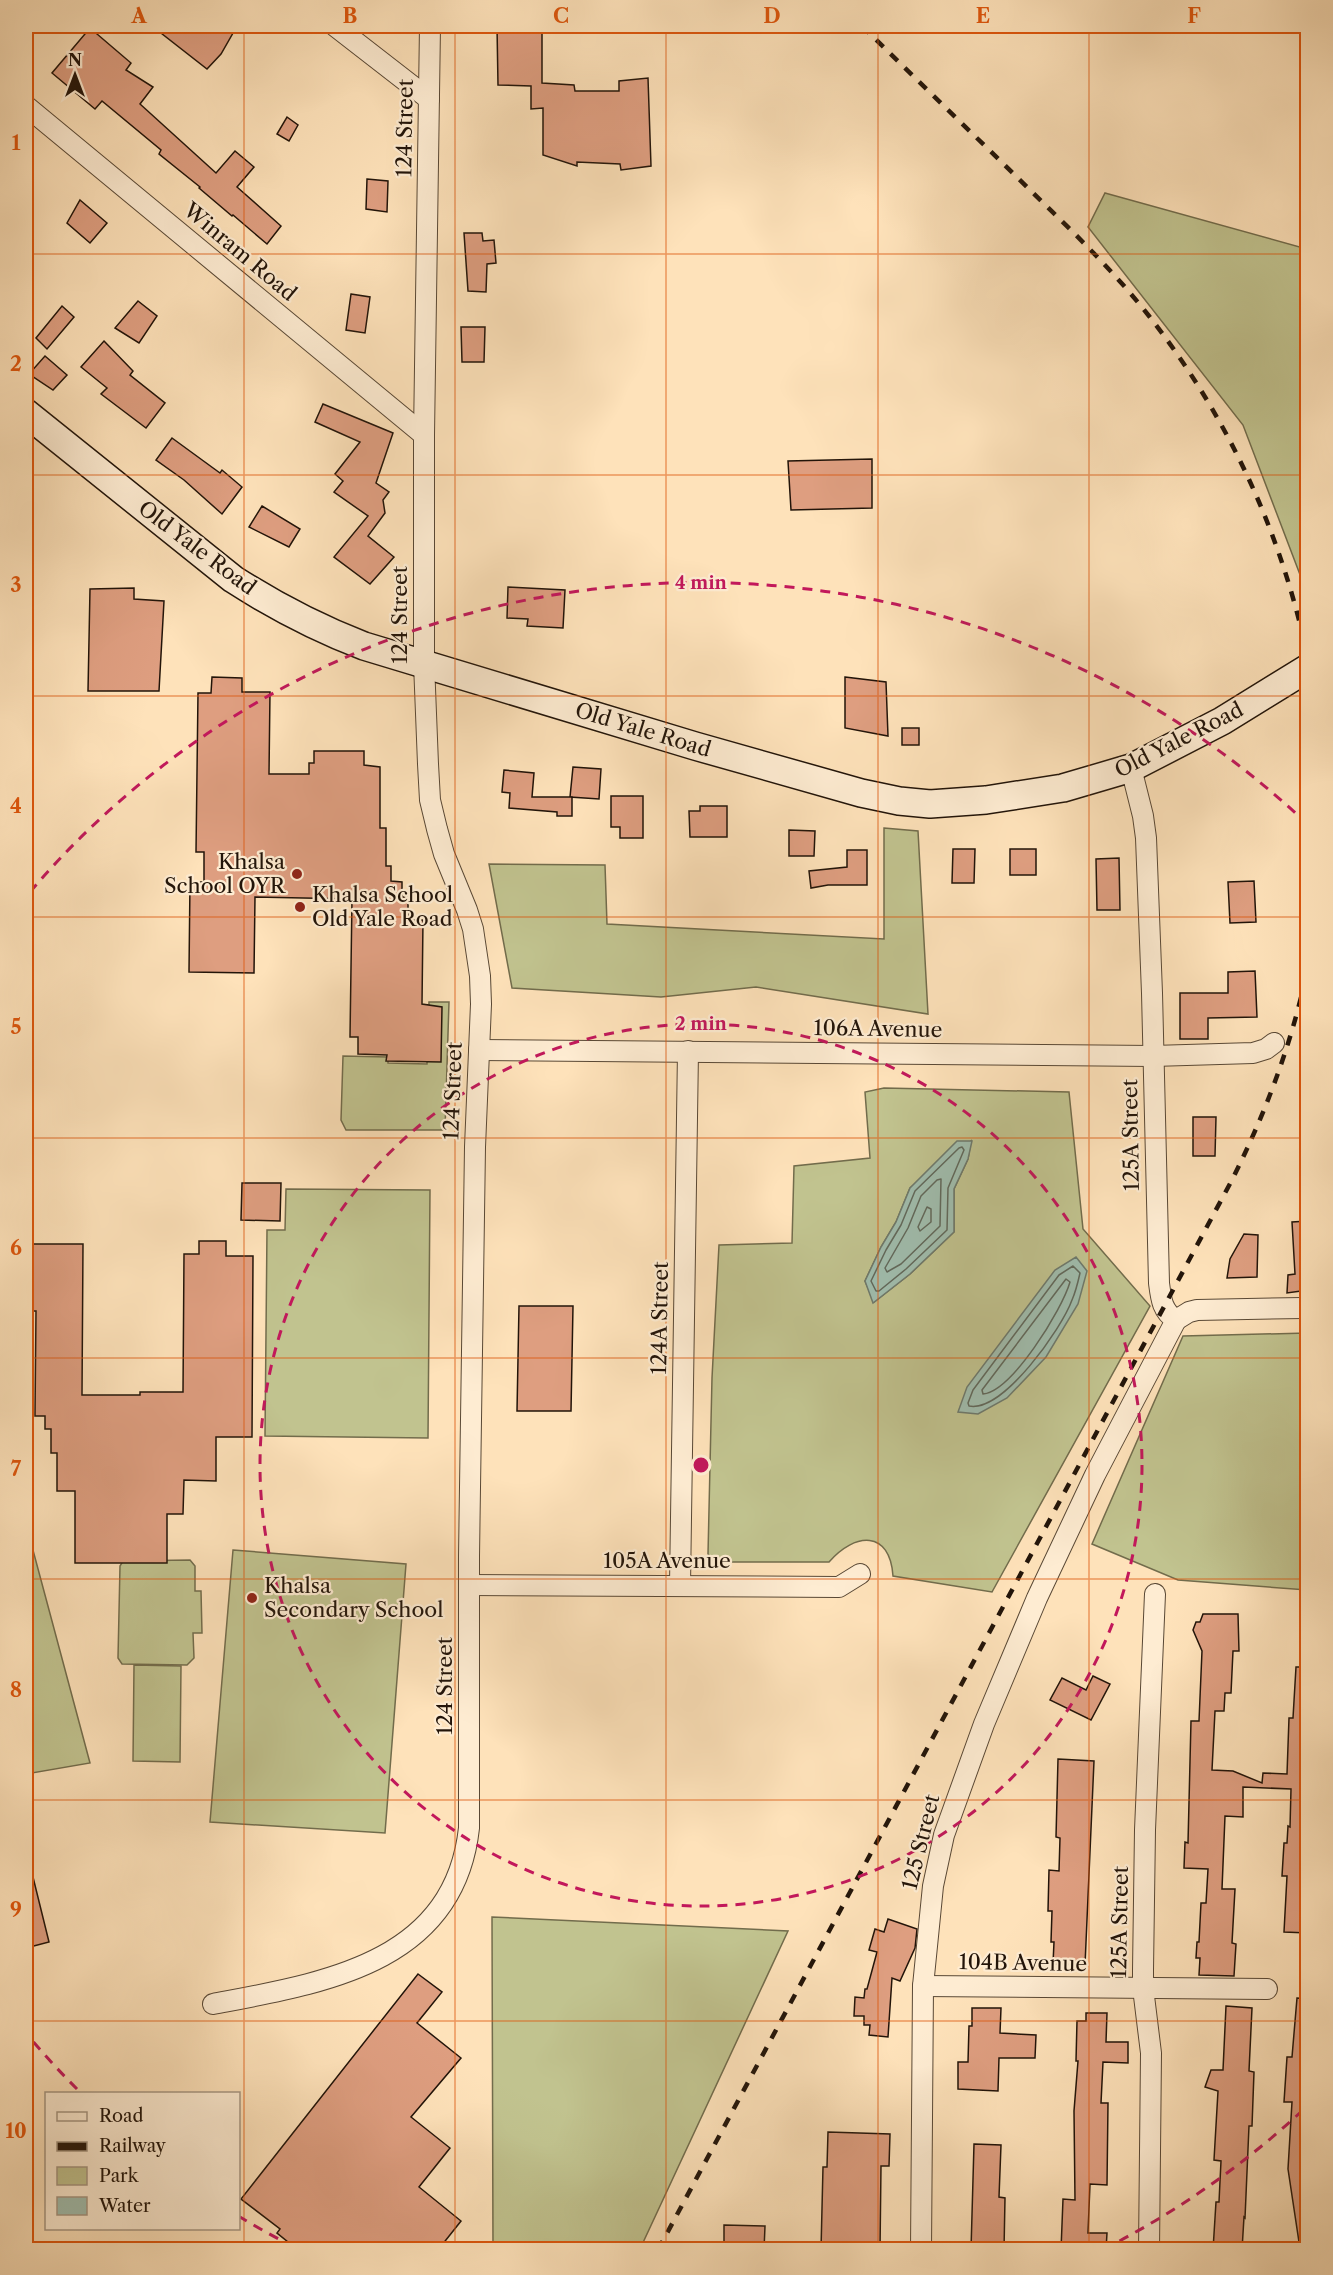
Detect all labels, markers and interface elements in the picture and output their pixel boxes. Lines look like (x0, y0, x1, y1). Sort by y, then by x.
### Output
text: A (130, 4, 147, 28)
text: B (343, 4, 358, 28)
text: C (553, 4, 569, 28)
text: D (763, 4, 781, 28)
text: E (976, 4, 990, 28)
text: F (1187, 4, 1201, 28)
north arrow (45, 45, 105, 105)
text: N (68, 50, 82, 70)
street label: 124 Street (391, 78, 418, 177)
text: 1 (12, 131, 21, 155)
street label: Winram Road (178, 197, 302, 306)
text: 2 (10, 352, 22, 376)
street label: Old Yale Road (134, 495, 261, 600)
street label: 124 Street (387, 565, 412, 664)
text: 4 min (675, 572, 728, 594)
text: 3 (10, 573, 22, 597)
street label: Old Yale Road (1110, 696, 1247, 783)
street label: Old Yale Road (572, 697, 714, 762)
text: 4 (10, 794, 22, 818)
place label: Khalsa School OYR (164, 849, 287, 898)
marker: Khalsa School OYR (290, 867, 304, 881)
place label: Khalsa School Old Yale Road (312, 882, 453, 931)
marker: Khalsa School Old Yale Road (293, 900, 307, 914)
text: 2 min (675, 1013, 728, 1035)
text: 5 (10, 1015, 22, 1039)
street label: 106A Avenue (814, 1015, 943, 1042)
street label: 124 Street (438, 1041, 467, 1140)
street label: 125A Street (1117, 1078, 1144, 1191)
text: 6 (10, 1236, 22, 1260)
street label: 124A Street (646, 1261, 673, 1375)
centre of rings (691, 1455, 711, 1475)
text: 7 (11, 1457, 22, 1481)
street label: 105A Avenue (603, 1548, 731, 1573)
place label: Khalsa Secondary School (264, 1573, 443, 1622)
marker: Khalsa Secondary School (245, 1591, 259, 1605)
street label: 124 Street (432, 1636, 457, 1735)
text: 8 (10, 1678, 22, 1702)
street label: 125 Street (897, 1791, 945, 1892)
street label: 125A Street (1106, 1865, 1133, 1978)
text: 9 (10, 1898, 22, 1922)
street label: 104B Avenue (959, 1949, 1087, 1976)
legend (45, 2092, 240, 2230)
text: Road (99, 2105, 144, 2127)
text: 10 (5, 2119, 27, 2143)
text: Railway (99, 2135, 167, 2157)
text: Park (99, 2165, 140, 2187)
text: Water (98, 2195, 151, 2217)

